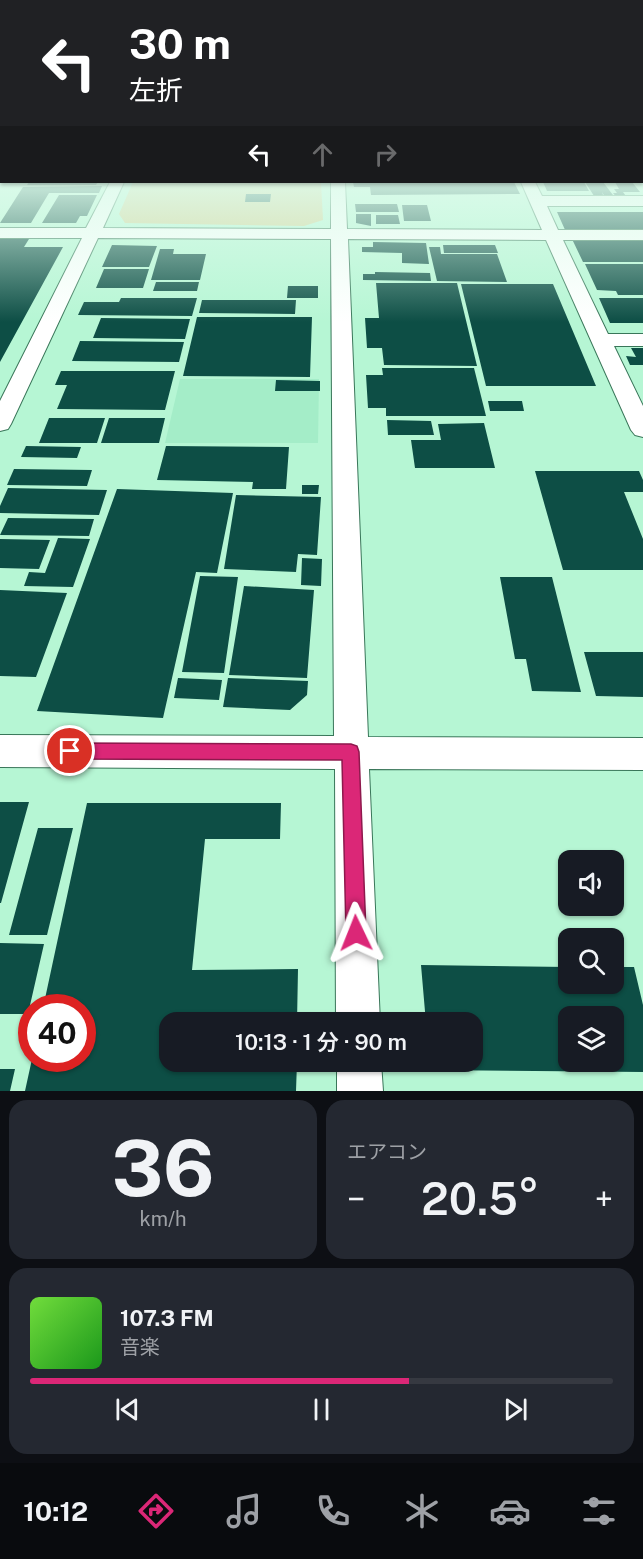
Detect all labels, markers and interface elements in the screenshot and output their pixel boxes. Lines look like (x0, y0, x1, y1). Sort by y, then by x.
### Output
text: 30 m (129, 19, 231, 68)
icon: left (30, 24, 108, 102)
text: 左折 (129, 74, 183, 106)
icon: left (243, 138, 276, 171)
icon: ahead (306, 138, 339, 171)
icon: right (369, 138, 402, 171)
pin (44, 725, 95, 776)
icon: arrive (53, 734, 86, 767)
map controls (558, 850, 624, 1072)
button: sound (558, 850, 624, 916)
position arrow (324, 901, 388, 965)
button: search (558, 928, 624, 994)
speed limit sign: 40 (18, 994, 96, 1072)
button: layers (558, 1006, 624, 1072)
text: 10:13 · 1 分 · 90 m (235, 1029, 407, 1055)
text: 36 (111, 1122, 215, 1214)
text: エアコン (347, 1140, 427, 1164)
text: 20.5° (421, 1172, 539, 1225)
text: − (347, 1180, 365, 1218)
text: + (595, 1180, 613, 1218)
text: km/h (139, 1207, 187, 1231)
text: 107.3 FM (120, 1305, 214, 1331)
text: 音楽 (120, 1335, 160, 1359)
icon: previous (111, 1393, 144, 1426)
icon: pause (305, 1393, 338, 1426)
icon: next (499, 1393, 532, 1426)
icon: directions (135, 1490, 177, 1532)
icon: music (223, 1490, 265, 1532)
icon: phone (312, 1490, 354, 1532)
icon: climate (401, 1490, 443, 1532)
icon: car (489, 1490, 531, 1532)
icon: filters (578, 1490, 620, 1532)
text: 10:12 (23, 1495, 88, 1527)

